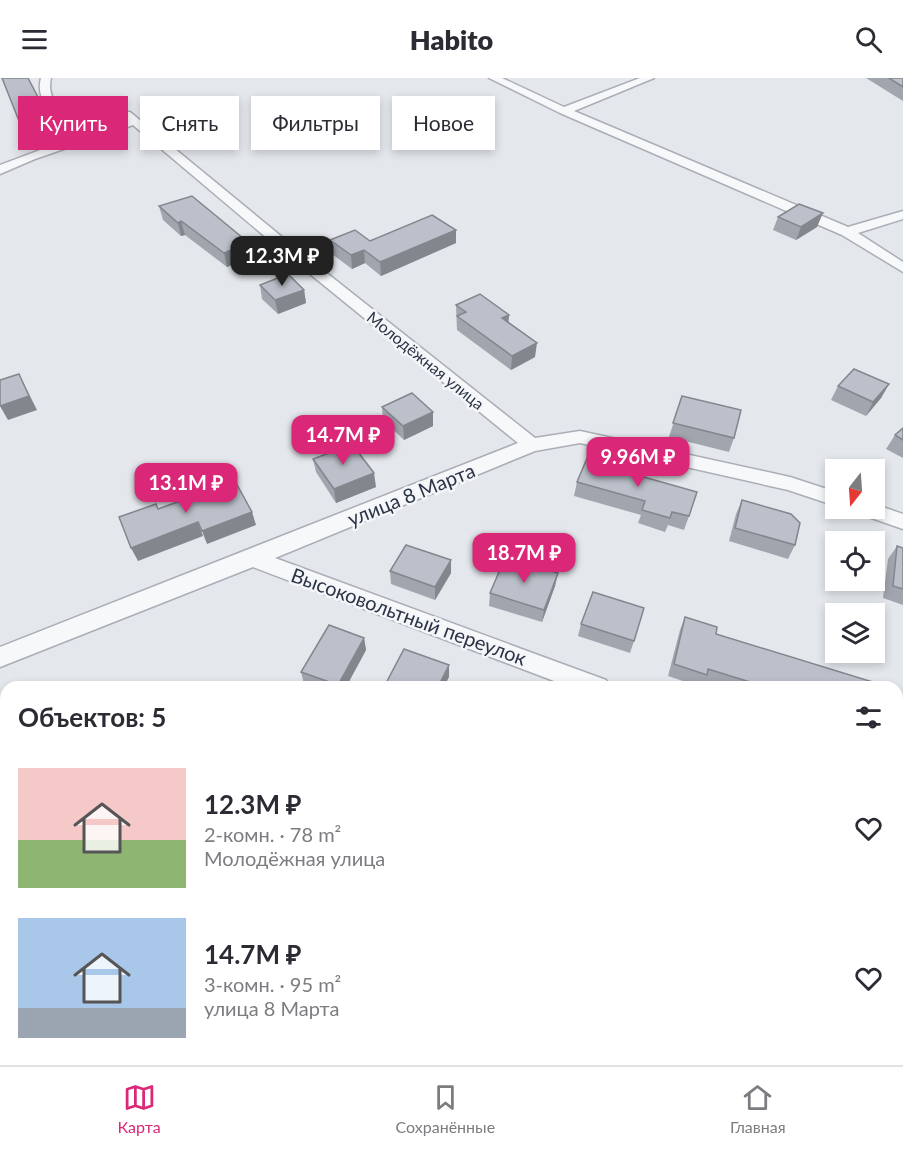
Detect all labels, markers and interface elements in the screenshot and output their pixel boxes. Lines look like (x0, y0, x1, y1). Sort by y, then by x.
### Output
icon: menu (18, 23, 51, 56)
text: Habito (410, 23, 493, 56)
icon: search (852, 23, 885, 56)
chip: Купить (18, 96, 128, 150)
chip: Снять (140, 96, 239, 150)
chip: Фильтры (251, 96, 380, 150)
chip: Новое (392, 96, 495, 150)
pin: 12.3M ₽ (227, 236, 337, 287)
text: 12.3M ₽ (245, 243, 319, 267)
street label: Молодёжная улица (364, 307, 488, 413)
pin: 14.7M ₽ (288, 415, 398, 466)
text: 14.7M ₽ (306, 422, 380, 446)
pin: 9.96M ₽ (583, 437, 693, 488)
text: 9.96M ₽ (601, 444, 675, 468)
street label: улица 8 Марта (344, 457, 478, 531)
north arrow (825, 459, 885, 519)
map controls (825, 459, 885, 663)
pin: 13.1M ₽ (131, 463, 241, 514)
text: 13.1M ₽ (149, 470, 223, 494)
button: locate (825, 531, 885, 591)
pin: 18.7M ₽ (469, 533, 579, 584)
text: 18.7M ₽ (487, 540, 561, 564)
street label: Высоковольтный переулок (288, 562, 530, 670)
button: layers (825, 603, 885, 663)
text: Объектов: 5 (18, 701, 166, 733)
icon: filters (852, 701, 885, 734)
text: 12.3M ₽ (204, 788, 301, 820)
icon: home (66, 792, 138, 864)
icon: heart (852, 812, 885, 845)
text: 2-комн. · 78 m² (204, 822, 341, 846)
text: Молодёжная улица (204, 846, 385, 870)
text: 14.7M ₽ (204, 938, 301, 970)
icon: home (66, 942, 138, 1014)
icon: heart (852, 962, 885, 995)
text: 3-комн. · 95 m² (204, 972, 341, 996)
text: улица 8 Марта (204, 996, 340, 1020)
tab: Карта (117, 1081, 161, 1136)
tab: Сохранённые (396, 1081, 495, 1136)
tab: Главная (730, 1081, 786, 1136)

